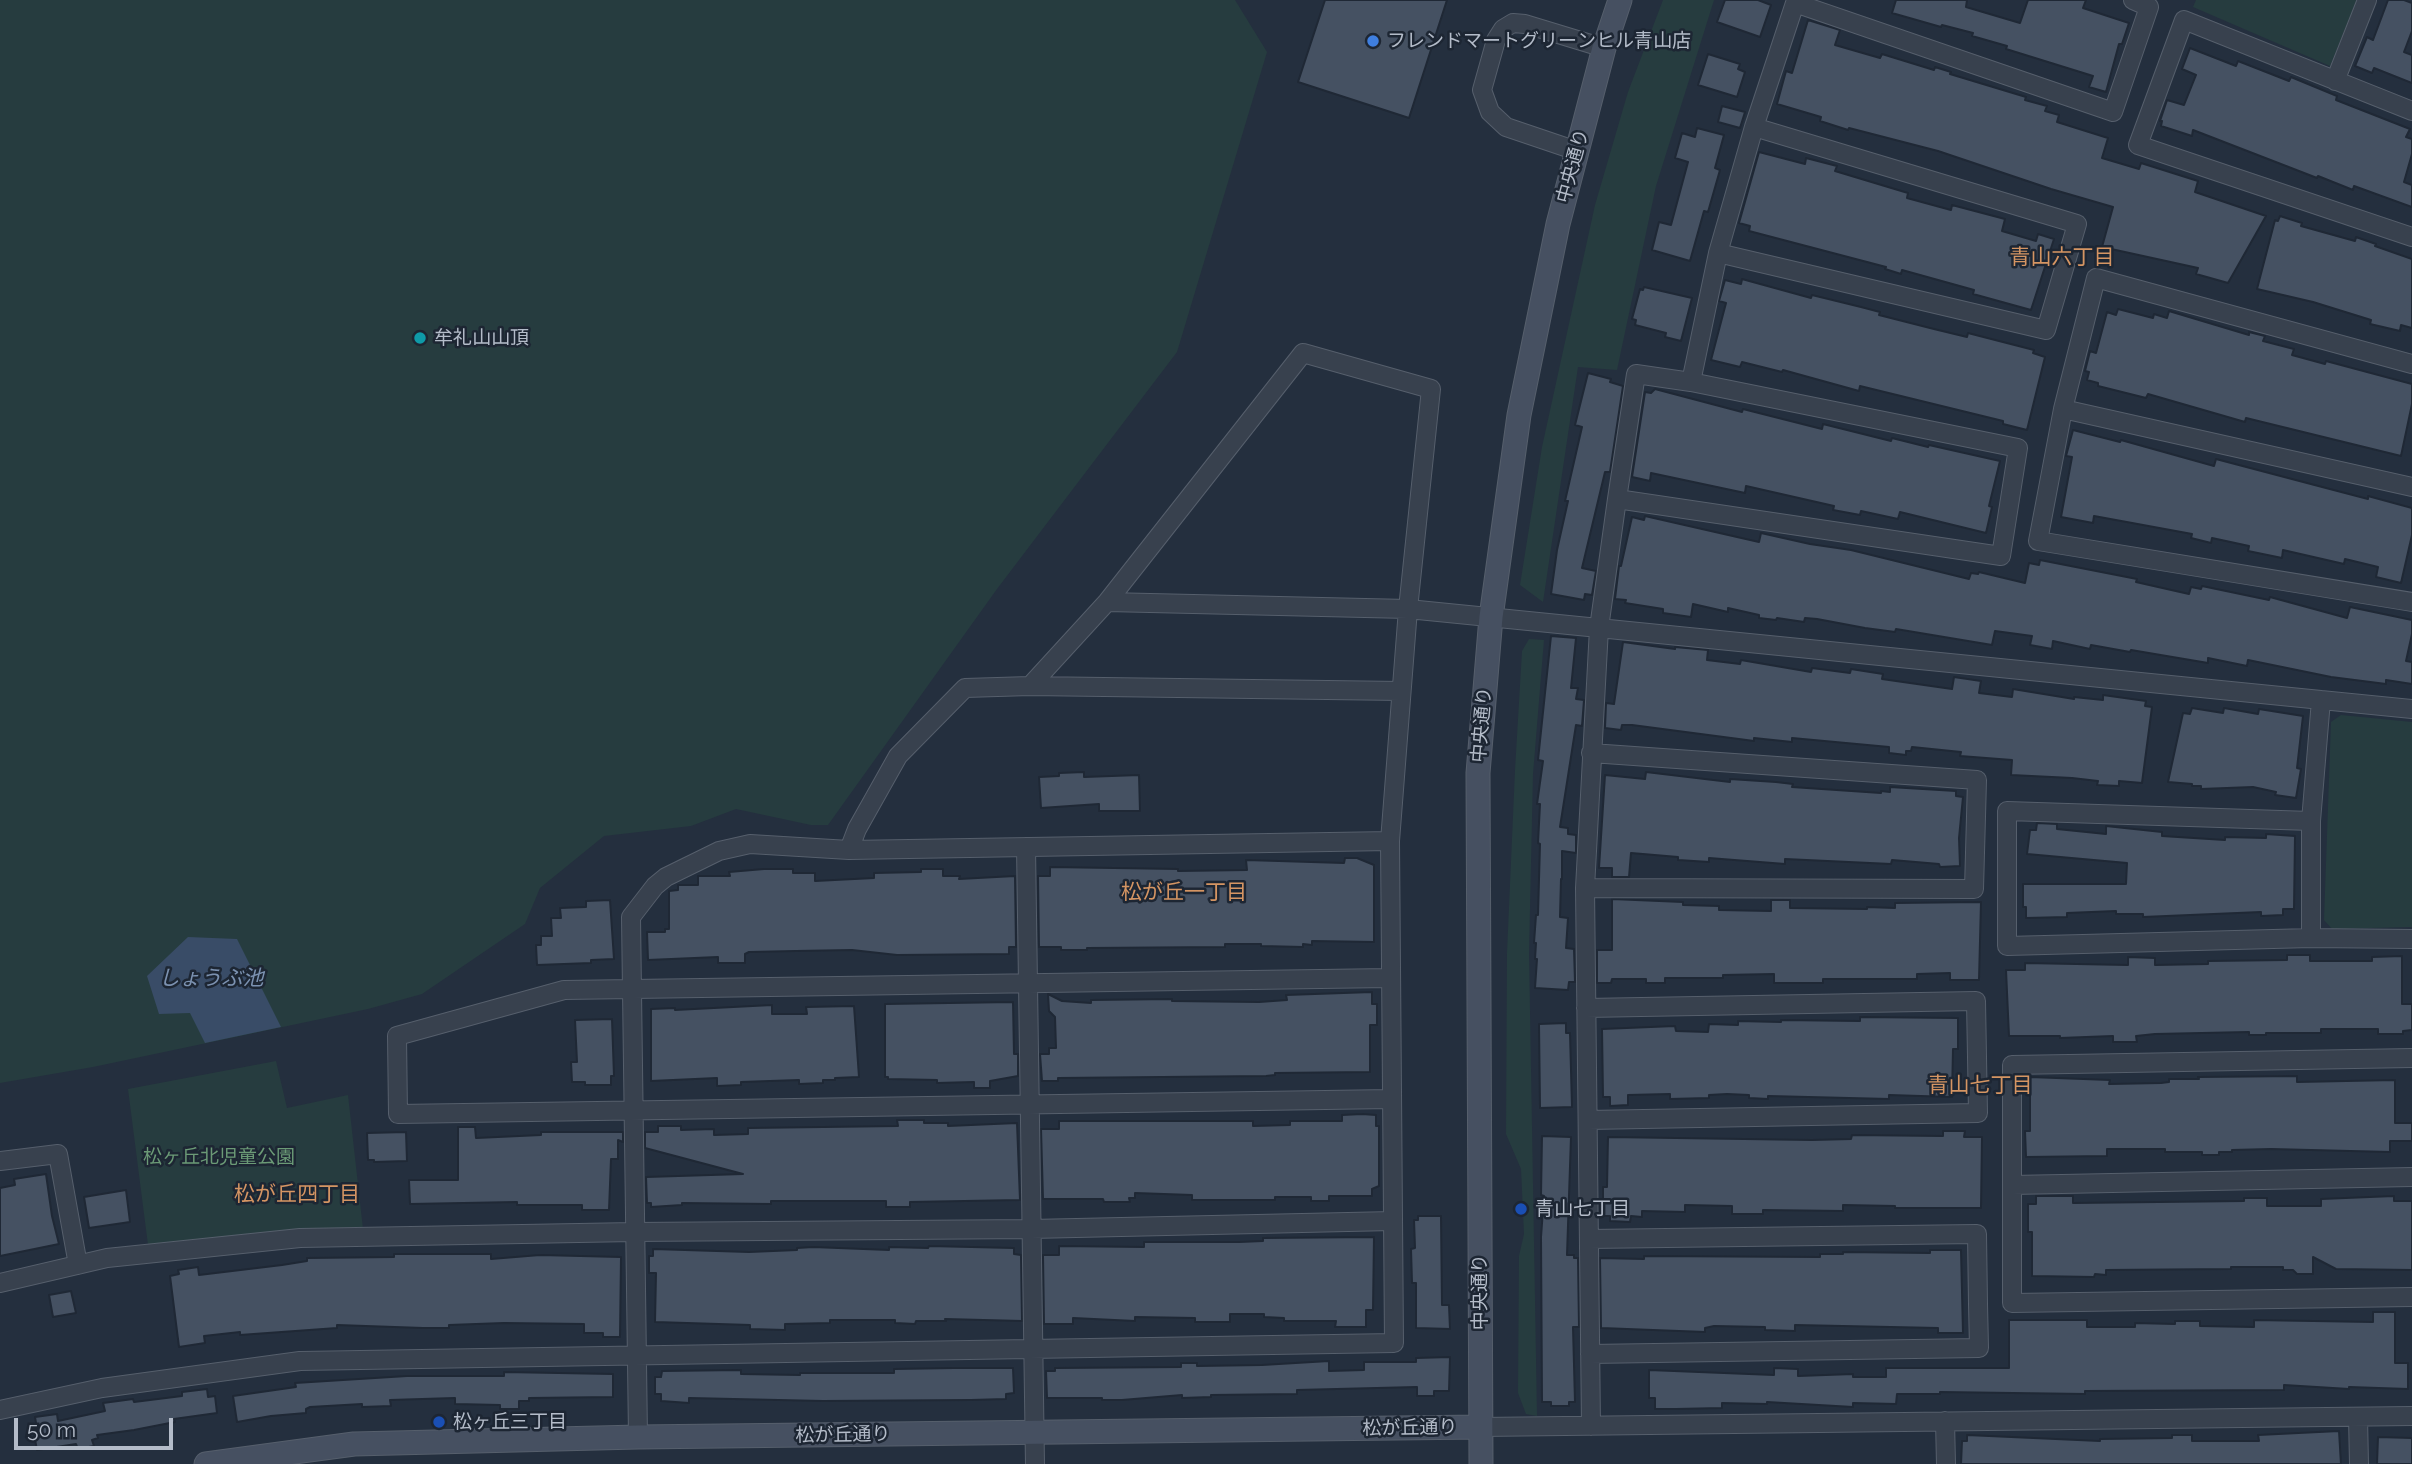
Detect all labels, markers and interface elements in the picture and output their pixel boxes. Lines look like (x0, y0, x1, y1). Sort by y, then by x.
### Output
place label: フレンドマートグリーンヒル青山店 (1387, 30, 1691, 52)
marker: フレンドマートグリーンヒル青山店 (1365, 33, 1381, 49)
street label: 中央通り (1552, 126, 1594, 206)
district label: 青山六丁目 (2010, 245, 2114, 271)
place label: 牟礼山山頂 (434, 327, 529, 349)
marker: 牟礼山山頂 (412, 330, 428, 346)
street label: 中央通り (1467, 686, 1497, 764)
district label: 松が丘一丁目 (1121, 880, 1247, 906)
water label: しょうぶ池 (159, 966, 263, 992)
district label: 青山七丁目 (1928, 1073, 2032, 1099)
park label: 松ヶ丘北児童公園 (143, 1146, 295, 1168)
district label: 松が丘四丁目 (234, 1182, 360, 1208)
place label: 青山七丁目 (1535, 1198, 1630, 1220)
marker: 青山七丁目 (1513, 1201, 1529, 1217)
street label: 中央通り (1469, 1254, 1491, 1330)
scale bar (18, 1404, 177, 1448)
place label: 松ヶ丘三丁目 (453, 1411, 567, 1433)
marker: 松ヶ丘三丁目 (431, 1414, 447, 1430)
street label: 松が丘通り (1362, 1416, 1458, 1440)
text: 50 m (27, 1417, 76, 1442)
street label: 松が丘通り (795, 1423, 891, 1447)

